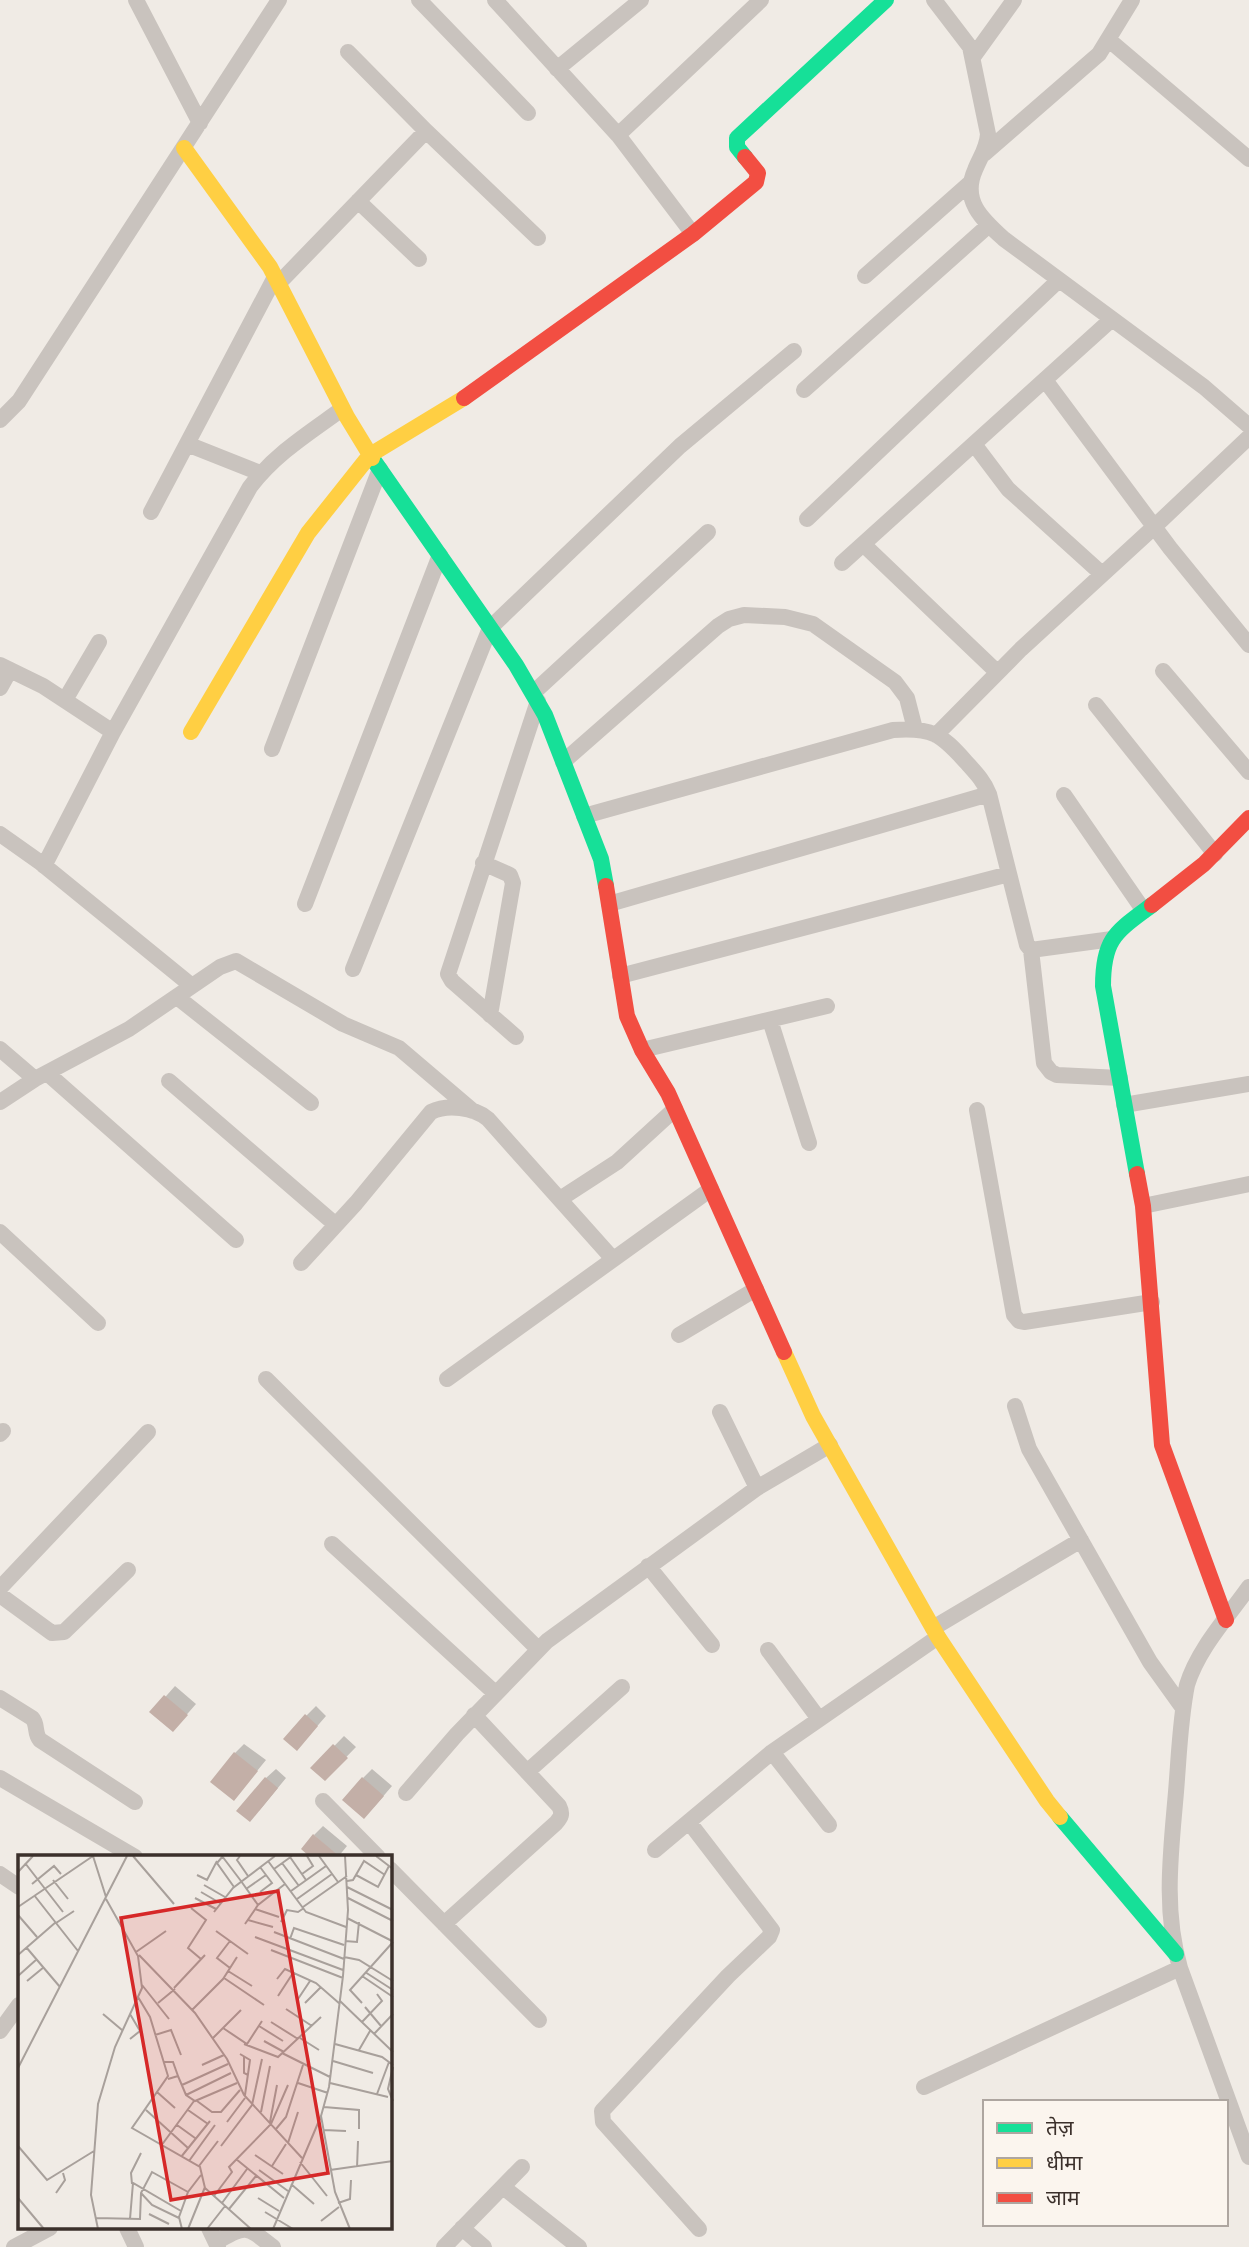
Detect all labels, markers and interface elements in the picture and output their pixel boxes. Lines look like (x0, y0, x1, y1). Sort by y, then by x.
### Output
inset map (18, 1855, 392, 2230)
legend (983, 2100, 1228, 2226)
text: तेज़ (1046, 2116, 1074, 2139)
text: धीमा (1046, 2151, 1083, 2174)
text: जाम (1046, 2188, 1080, 2209)

